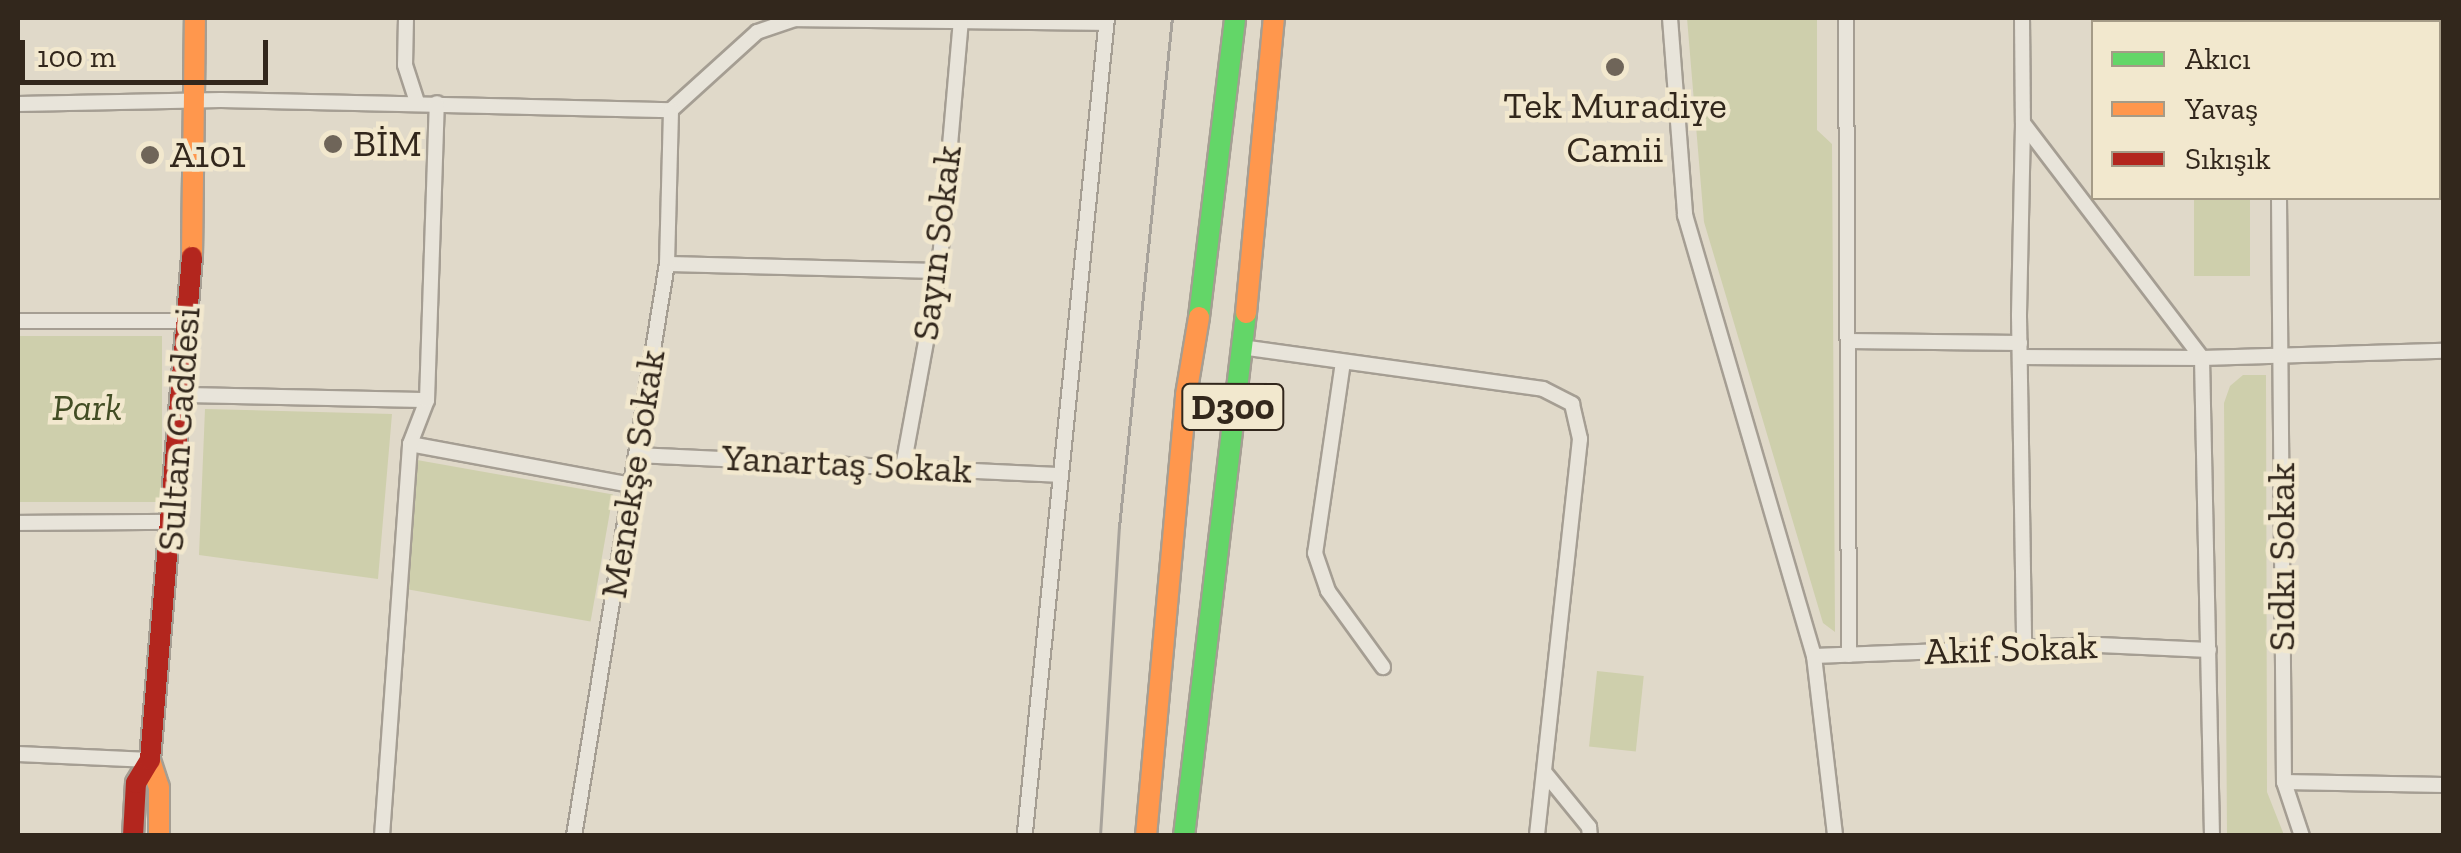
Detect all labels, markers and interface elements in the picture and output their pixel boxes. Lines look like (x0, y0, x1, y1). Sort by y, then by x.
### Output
scale bar (25, 20, 272, 82)
legend (2091, 20, 2441, 200)
text: 100 m (37, 39, 116, 75)
text: Akıcı (2185, 41, 2251, 77)
marker: Tek Muradiye Camii (1604, 56, 1626, 78)
place label: Tek Muradiye Camii (1503, 83, 1727, 172)
text: Yavaş (2185, 91, 2258, 127)
place label: BİM (353, 121, 422, 167)
place label: A101 (170, 132, 246, 178)
marker: BİM (322, 133, 344, 155)
text: Sıkışık (2185, 141, 2271, 177)
street label: Sayın Sokak (902, 143, 972, 343)
marker: A101 (139, 144, 161, 166)
street label: Sultan Caddesi (148, 306, 210, 552)
street label: Menekşe Sokak (591, 347, 675, 601)
road number: D300 (1180, 377, 1286, 437)
park label: Park (52, 385, 122, 431)
street label: Yanartaş Sokak (721, 435, 973, 493)
street label: Sıdkı Sokak (2259, 463, 2305, 651)
street label: Akif Sokak (1924, 623, 2098, 675)

